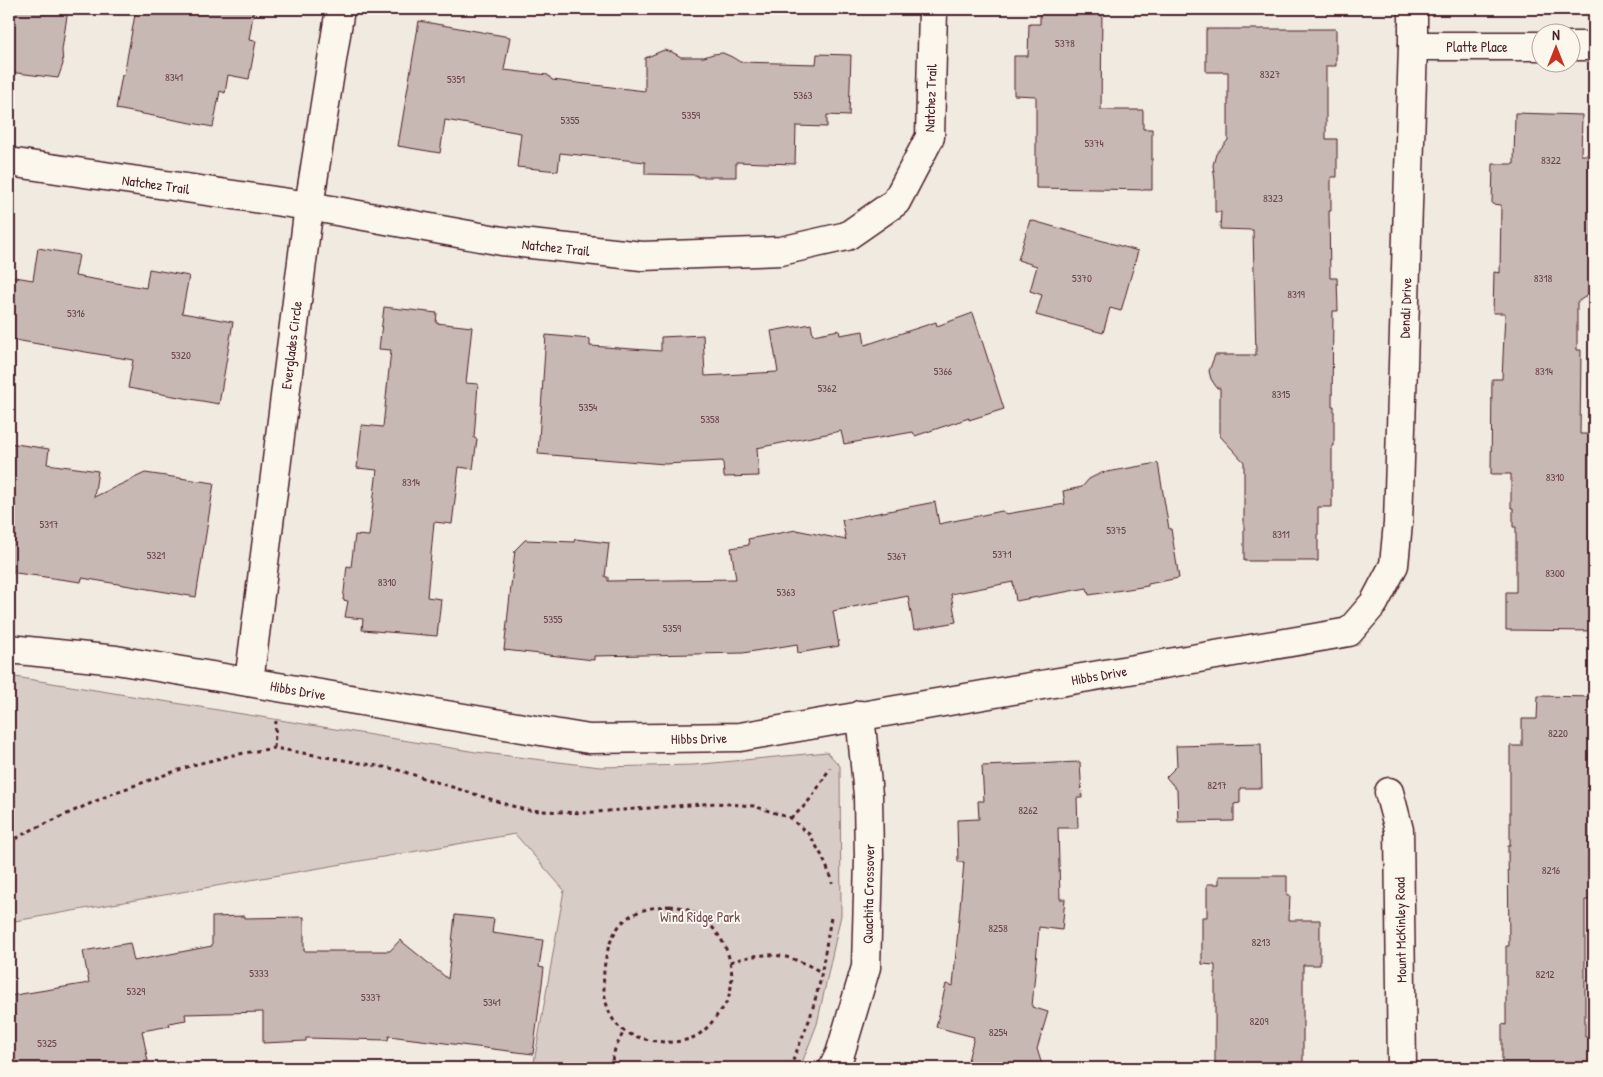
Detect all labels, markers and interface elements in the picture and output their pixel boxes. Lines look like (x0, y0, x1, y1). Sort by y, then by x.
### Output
north arrow (1530, 22, 1580, 72)
text: N (1552, 25, 1560, 44)
house number: 5378 (1055, 36, 1075, 50)
street label: Platte Place (1446, 37, 1508, 56)
street label: Natchez Trail (919, 63, 941, 132)
house number: 8327 (1260, 67, 1280, 81)
house number: 8341 (165, 70, 183, 84)
house number: 5351 (447, 72, 465, 86)
house number: 5363 (794, 88, 813, 102)
house number: 5359 (682, 108, 700, 122)
house number: 5355 (561, 113, 580, 127)
house number: 5374 (1084, 136, 1104, 150)
house number: 8322 (1541, 153, 1561, 167)
street label: Natchez Trail (121, 170, 191, 198)
house number: 8323 (1263, 191, 1283, 205)
street label: Natchez Trail (521, 234, 591, 260)
house number: 5370 (1072, 271, 1092, 285)
house number: 8318 (1534, 271, 1552, 285)
street label: Denali Drive (1394, 277, 1416, 339)
house number: 8319 (1287, 287, 1305, 301)
street label: Everglades Circle (276, 299, 307, 390)
house number: 5316 (67, 306, 86, 320)
house number: 5320 (171, 348, 191, 362)
house number: 5366 (934, 364, 953, 378)
house number: 8314 (1535, 364, 1553, 378)
house number: 5362 (817, 381, 837, 395)
house number: 8315 (1272, 387, 1291, 401)
house number: 5354 (579, 400, 597, 414)
house number: 5358 (701, 412, 720, 426)
house number: 8310 (1546, 470, 1564, 484)
house number: 8314 (402, 475, 420, 489)
house number: 5317 (39, 517, 59, 531)
house number: 5375 (1106, 523, 1126, 537)
house number: 8311 (1272, 527, 1290, 541)
house number: 5371 (992, 547, 1012, 561)
house number: 5321 (147, 548, 165, 562)
house number: 5367 (887, 549, 907, 563)
house number: 8300 (1545, 566, 1565, 580)
house number: 8310 (378, 575, 396, 589)
house number: 5363 (777, 585, 796, 599)
house number: 5355 (544, 612, 563, 626)
house number: 5359 (663, 621, 681, 635)
street label: Hibbs Drive (1070, 661, 1129, 689)
street label: Hibbs Drive (269, 676, 328, 704)
house number: 8220 (1548, 726, 1568, 740)
street label: Hibbs Drive (671, 728, 728, 748)
house number: 8217 (1207, 778, 1227, 792)
house number: 8262 (1018, 803, 1038, 817)
street label: Quachita Crossover (858, 843, 878, 944)
house number: 8216 (1542, 863, 1561, 877)
street label: Mount McKinley Road (1390, 876, 1411, 983)
park label: Wind Ridge Park (660, 907, 740, 927)
house number: 8258 (988, 921, 1008, 935)
house number: 8213 (1252, 935, 1270, 949)
house number: 5333 (249, 966, 269, 980)
house number: 8212 (1535, 967, 1555, 981)
house number: 5329 (127, 984, 145, 998)
house number: 5337 (361, 990, 381, 1004)
house number: 5341 (483, 995, 501, 1009)
house number: 8209 (1250, 1014, 1268, 1028)
house number: 8254 (989, 1025, 1007, 1039)
house number: 5325 (37, 1036, 57, 1050)

